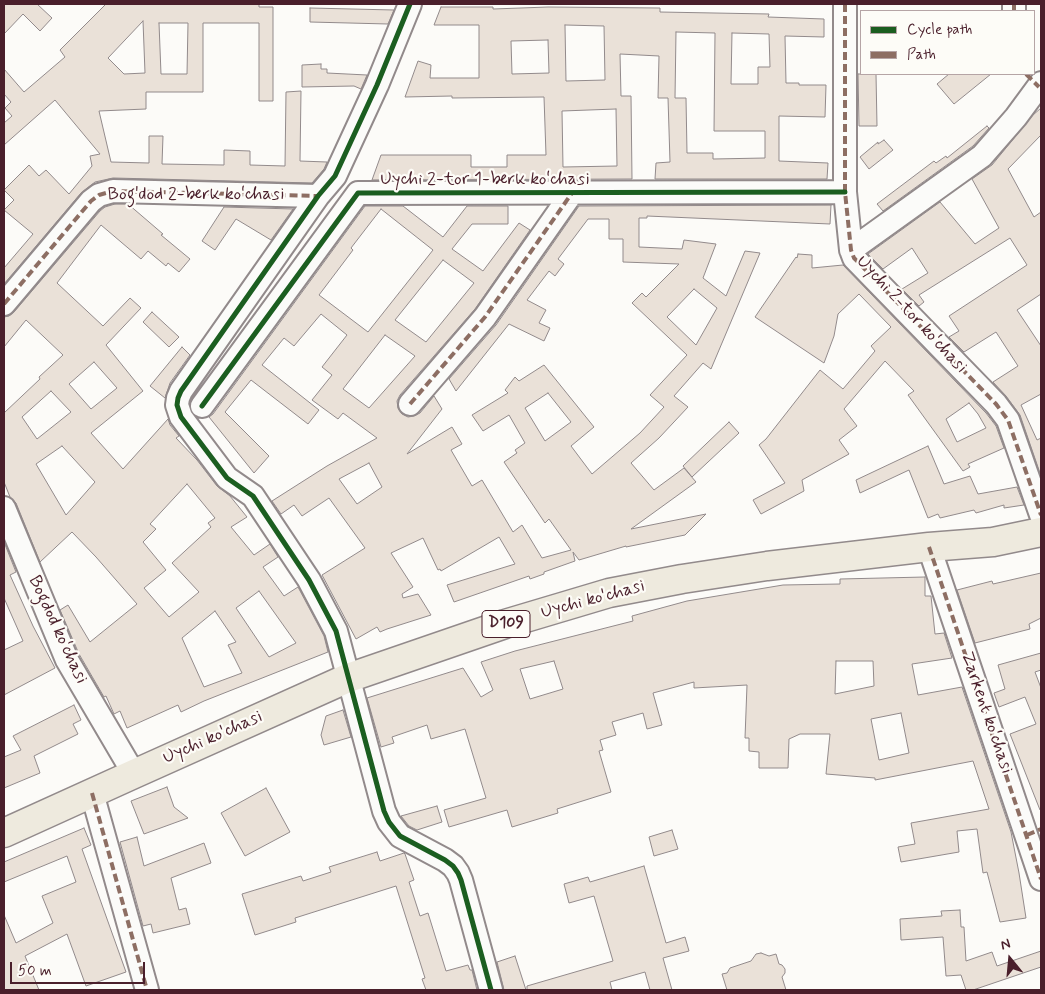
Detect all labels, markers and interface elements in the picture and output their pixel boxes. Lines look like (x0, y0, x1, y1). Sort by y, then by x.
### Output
legend (860, 10, 1035, 75)
text: Cycle path (907, 20, 972, 40)
text: Path (907, 45, 936, 65)
street label: Uychi 2-tor 1-berk koʻchasi (380, 169, 590, 191)
street label: Bog'dod 2-berk koʻchasi (108, 184, 284, 206)
street label: Uychi 2-tor koʻchasi (851, 252, 971, 378)
street label: Bogdod koʻchasi (23, 572, 91, 688)
street label: Uychi ko'chasi (539, 576, 647, 624)
road number: D109 (482, 610, 530, 638)
street label: Zarkent koʻchasi (955, 649, 1017, 777)
street label: Uychi ko'chasi (160, 706, 266, 770)
north arrow (985, 934, 1035, 984)
text: N (999, 935, 1013, 955)
scale bar (12, 952, 148, 984)
text: 50 m (18, 961, 52, 981)

